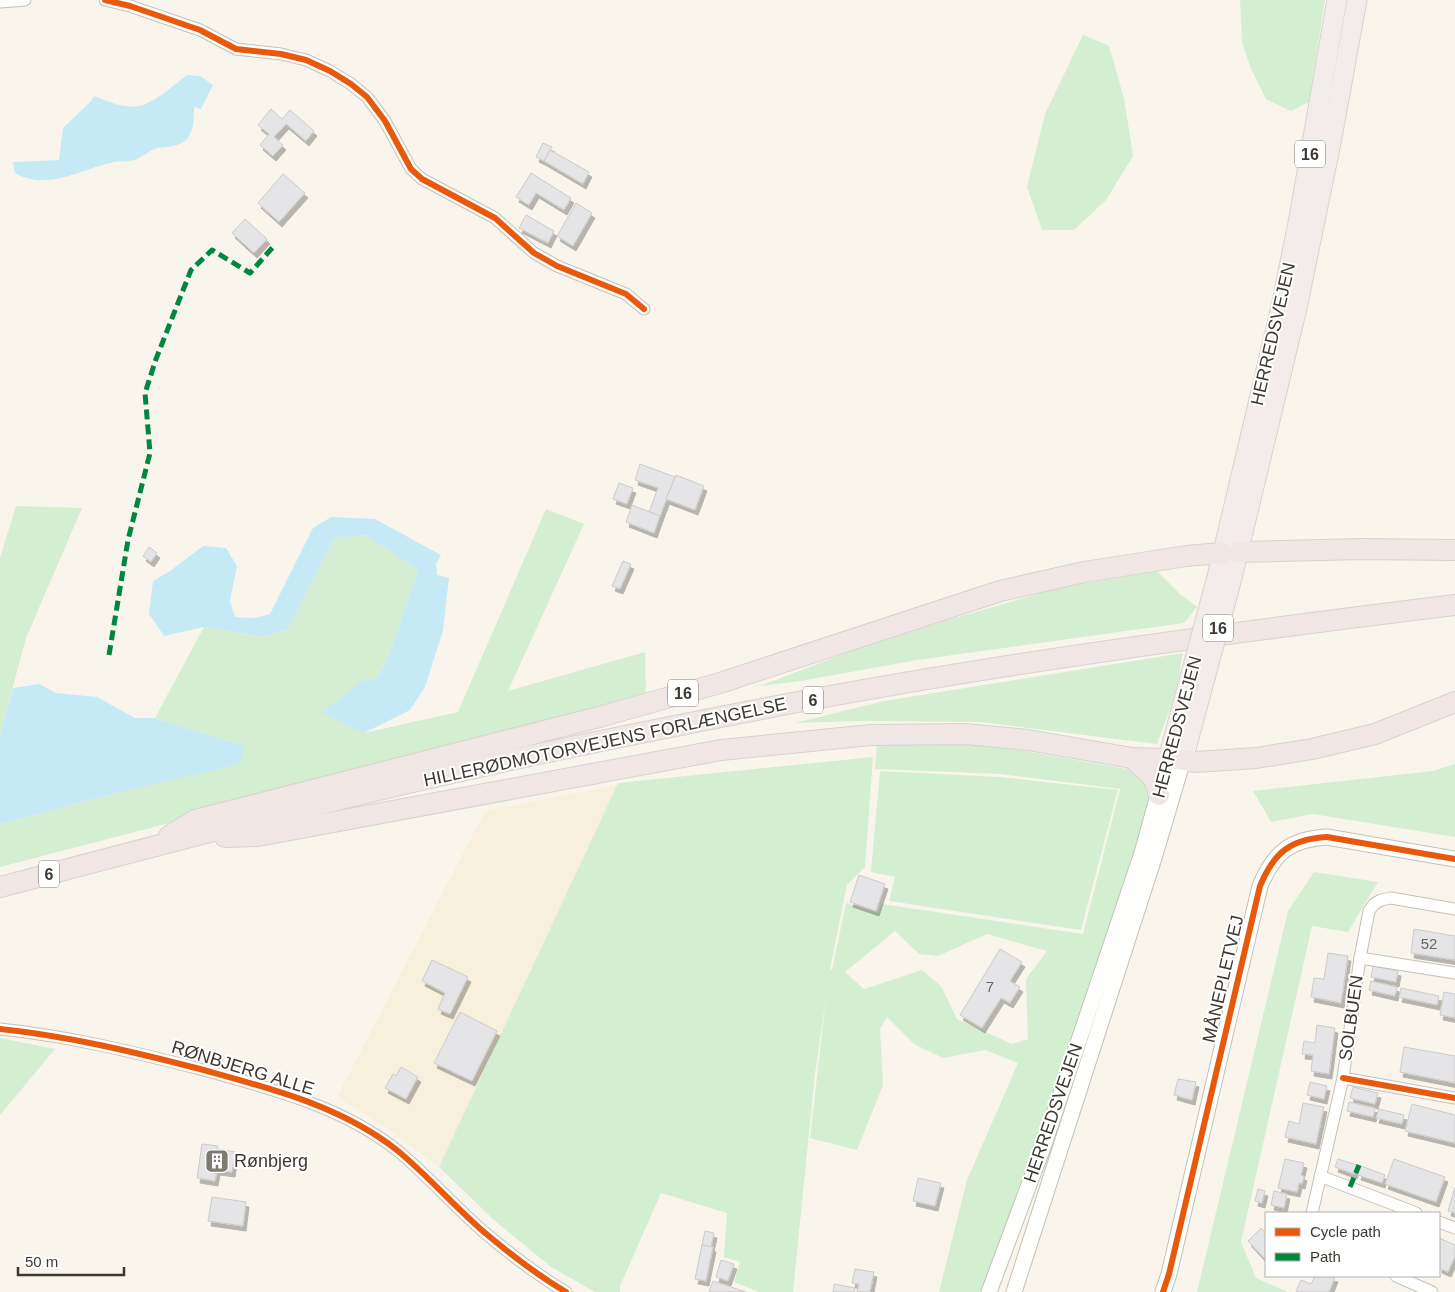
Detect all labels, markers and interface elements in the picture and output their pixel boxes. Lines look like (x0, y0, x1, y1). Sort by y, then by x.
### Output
road number: 16 (1295, 140, 1325, 168)
street label: HERREDSVEJEN (1247, 261, 1299, 407)
road number: 16 (1203, 614, 1233, 641)
street label: HERREDSVEJEN (1148, 654, 1206, 800)
road number: 16 (668, 680, 698, 706)
road number: 6 (803, 686, 823, 714)
street label: HILLERØDMOTORVEJENS FORLÆNGELSE (422, 694, 788, 790)
road number: 6 (39, 861, 59, 888)
street label: MÅNEPLETVEJ (1199, 913, 1247, 1045)
house number: 52 (1421, 935, 1437, 952)
street label: SOLBUEN (1335, 974, 1367, 1062)
house number: 7 (986, 978, 994, 995)
street label: RØNBJERG ALLE (169, 1037, 317, 1099)
street label: HERREDSVEJEN (1020, 1041, 1086, 1185)
building icon: Rønbjerg (204, 1148, 230, 1174)
place label: Rønbjerg (234, 1151, 308, 1171)
legend (1265, 1212, 1440, 1277)
text: Cycle path (1310, 1223, 1381, 1240)
scale bar (18, 1244, 124, 1276)
text: Path (1310, 1248, 1341, 1265)
text: 50 m (25, 1253, 58, 1270)

